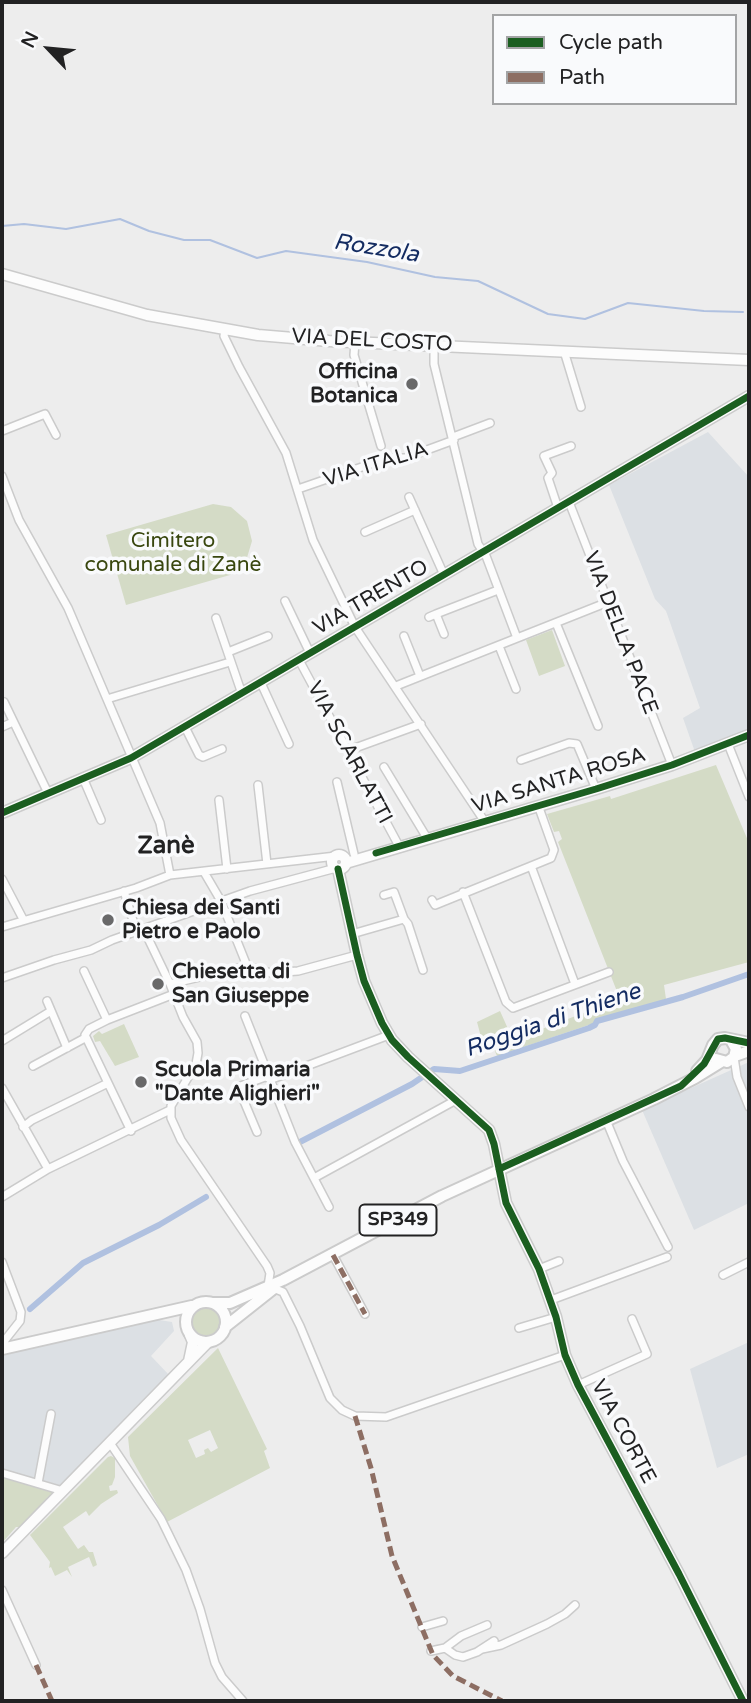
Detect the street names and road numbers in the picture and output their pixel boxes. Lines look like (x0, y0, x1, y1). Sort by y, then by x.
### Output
street label: VIA DEL COSTO (291, 324, 453, 358)
street label: VIA ITALIA (320, 437, 432, 493)
street label: VIA DELLA PACE (577, 548, 663, 718)
street label: VIA TRENTO (309, 555, 433, 641)
street label: VIA SCARLATTI (301, 678, 397, 828)
street label: VIA SANTA ROSA (469, 743, 649, 819)
road number: SP349 (360, 1204, 436, 1236)
street label: VIA CORTE (585, 1376, 661, 1488)

